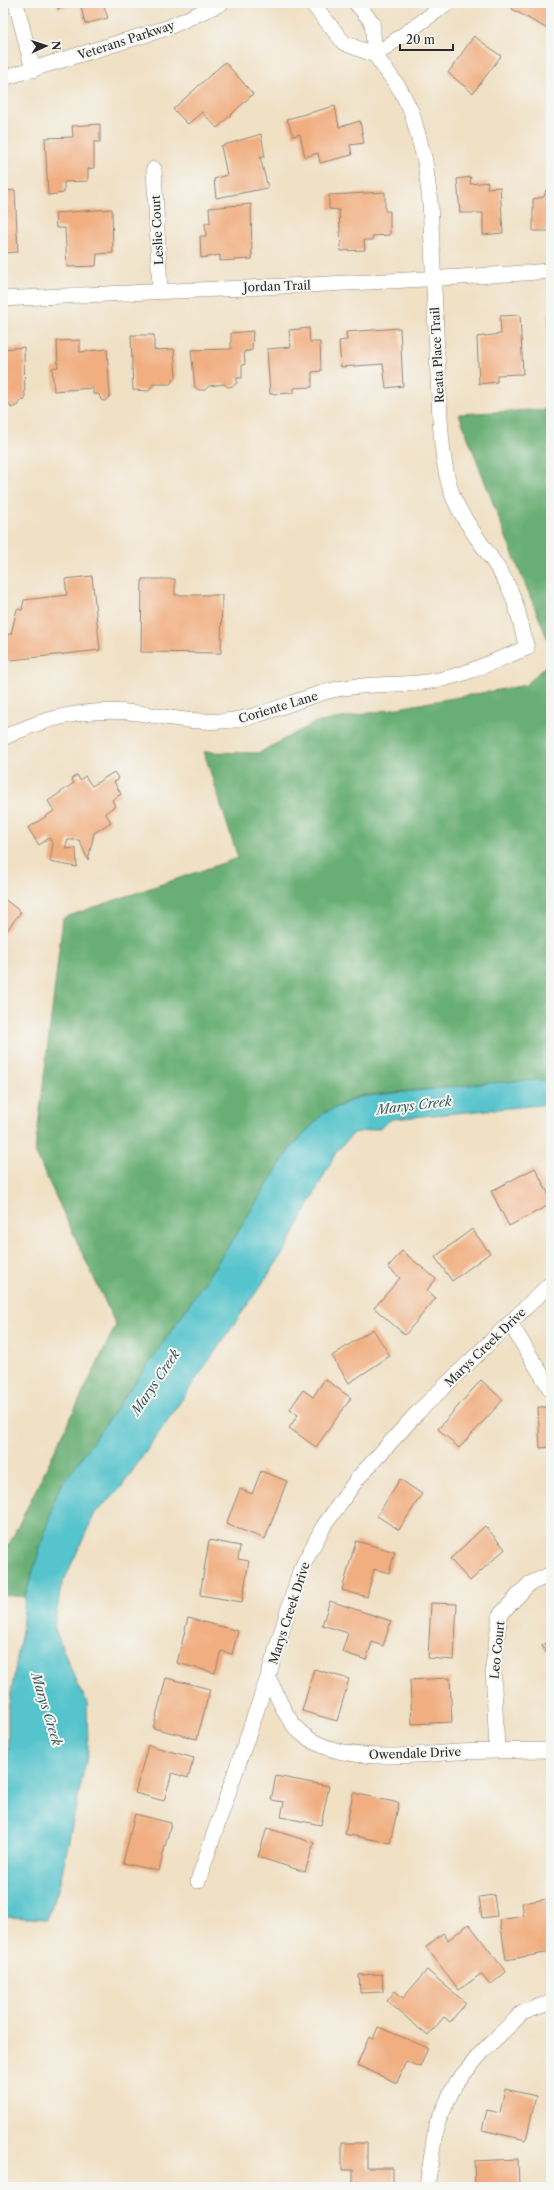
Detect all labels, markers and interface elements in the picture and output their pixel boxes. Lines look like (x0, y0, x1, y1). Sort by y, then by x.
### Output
street label: Veterans Parkway (75, 17, 176, 63)
north arrow (26, 26, 66, 66)
scale bar (400, 26, 453, 52)
text: 20 m (406, 32, 435, 47)
text: N (49, 40, 63, 51)
street label: Leslie Court (148, 194, 166, 265)
street label: Jordan Trail (241, 277, 311, 295)
street label: Reata Place Trail (427, 306, 447, 403)
street label: Coriente Lane (237, 688, 320, 726)
water label: Marys Creek (374, 1092, 453, 1118)
street label: Marys Creek Drive (441, 1304, 529, 1390)
water label: Marys Creek (126, 1346, 183, 1419)
street label: Marys Creek Drive (265, 1560, 313, 1666)
street label: Leo Court (486, 1619, 508, 1680)
water label: Marys Creek (28, 1669, 66, 1748)
street label: Owendale Drive (369, 1744, 462, 1762)

